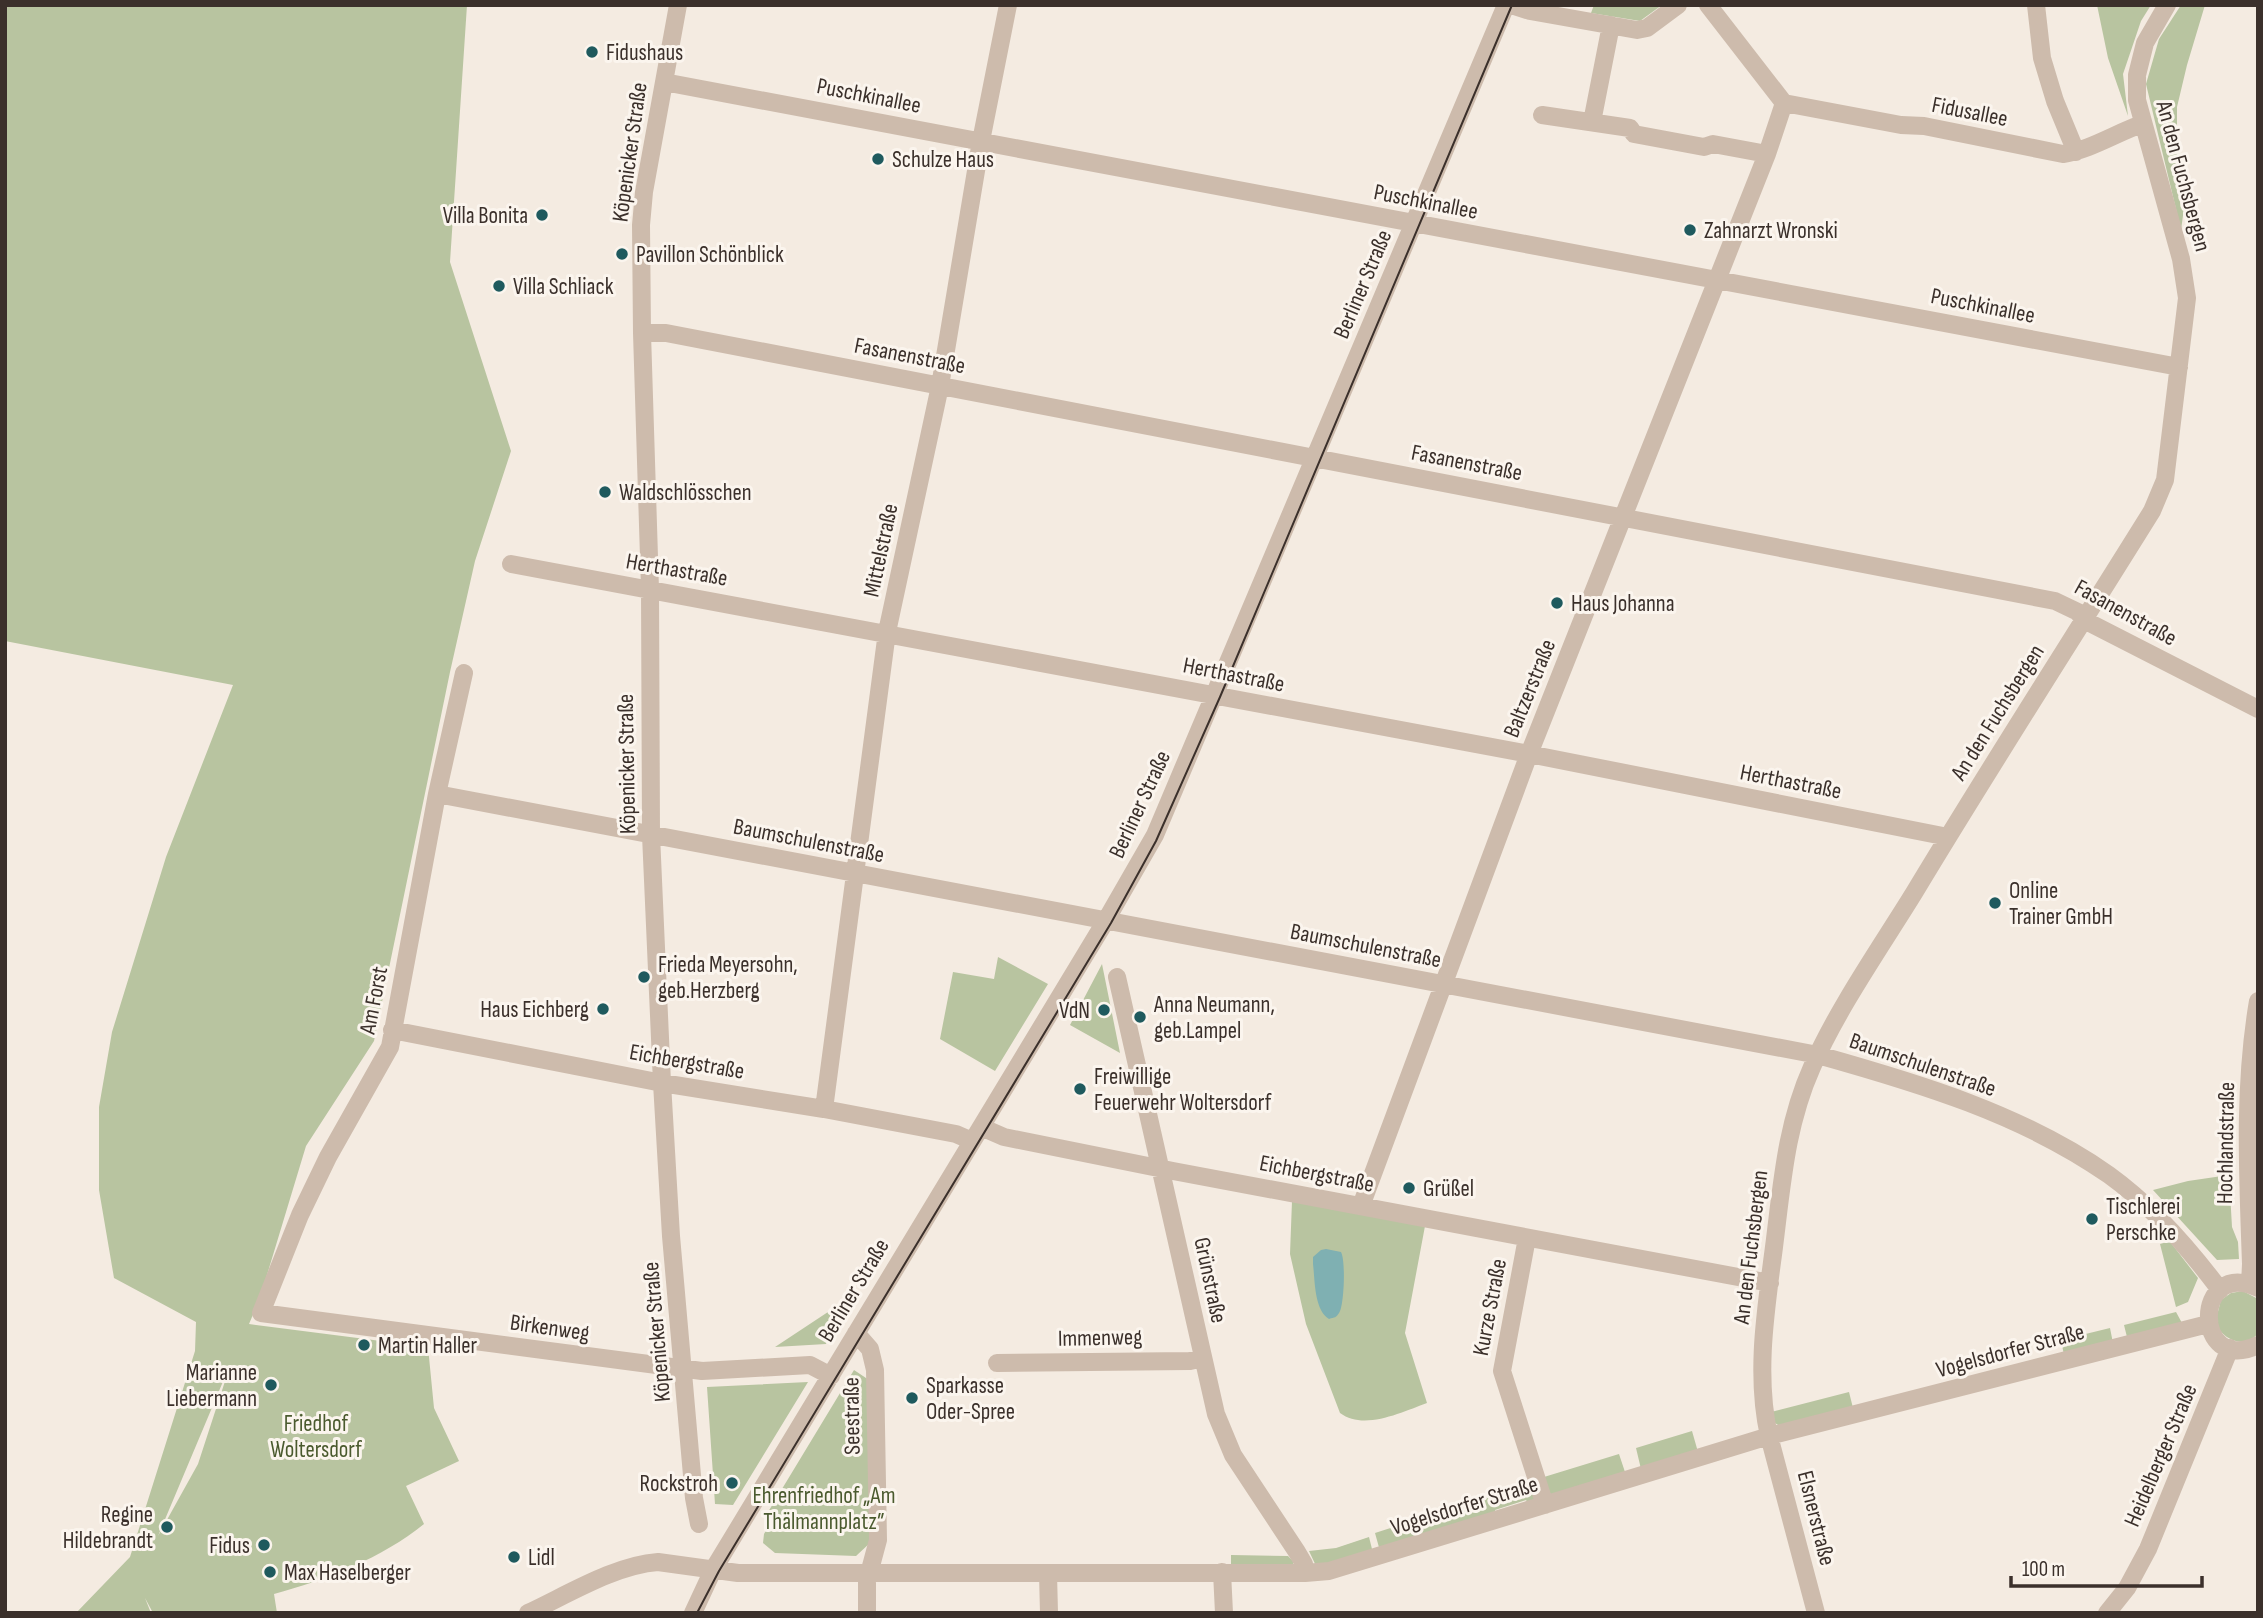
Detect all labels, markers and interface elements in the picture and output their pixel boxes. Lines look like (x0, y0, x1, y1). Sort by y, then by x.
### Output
place label: Fidushaus (606, 39, 683, 67)
marker: Fidushaus (584, 44, 600, 60)
street label: Puschkinallee (814, 72, 923, 120)
street label: Köpenicker Straße (606, 81, 654, 224)
street label: Fidusallee (1930, 91, 2010, 133)
street label: An den Fuchsbergen (2149, 97, 2217, 255)
place label: Schulze Haus (892, 146, 994, 174)
marker: Schulze Haus (870, 151, 886, 167)
street label: Puschkinallee (1371, 178, 1480, 226)
place label: Villa Bonita (443, 202, 528, 230)
marker: Villa Bonita (534, 207, 550, 223)
place label: Zahnarzt Wronski (1704, 217, 1838, 245)
marker: Zahnarzt Wronski (1682, 222, 1698, 238)
street label: Berliner Straße (1328, 226, 1398, 343)
place label: Pavillon Schönblick (636, 241, 784, 269)
marker: Pavillon Schönblick (614, 246, 630, 262)
place label: Villa Schliack (513, 273, 614, 301)
marker: Villa Schliack (491, 278, 507, 294)
street label: Puschkinallee (1928, 282, 2037, 330)
street label: Fasanenstraße (852, 332, 968, 380)
street label: Fasanenstraße (1409, 439, 1525, 487)
place label: Waldschlösschen (619, 479, 752, 507)
marker: Waldschlösschen (597, 484, 613, 500)
street label: Mittelstraße (857, 501, 905, 599)
street label: Herthastraße (624, 547, 730, 593)
street label: Fasanenstraße (2070, 573, 2181, 652)
place label: Haus Johanna (1571, 590, 1675, 618)
marker: Haus Johanna (1549, 595, 1565, 611)
street label: Baltzerstraße (1498, 635, 1562, 742)
street label: An den Fuchsbergen (1944, 640, 2051, 786)
street label: Herthastraße (1181, 651, 1287, 699)
street label: Köpenicker Straße (612, 694, 642, 834)
street label: Berliner Straße (1103, 746, 1177, 863)
street label: Herthastraße (1738, 758, 1844, 806)
street label: Baumschulenstraße (731, 813, 887, 869)
place label: Online Trainer GmbH (2009, 877, 2113, 931)
marker: Online Trainer GmbH (1987, 895, 2003, 911)
street label: Baumschulenstraße (1288, 918, 1444, 974)
place label: Frieda Meyersohn, geb.Herzberg (658, 951, 798, 1005)
street label: Am Forst (354, 964, 394, 1037)
marker: Frieda Meyersohn, geb.Herzberg (636, 969, 652, 985)
place label: Anna Neumann, geb.Lampel (1153, 991, 1275, 1045)
place label: Haus Eichberg (480, 996, 589, 1024)
place label: VdN (1059, 997, 1090, 1025)
marker: Haus Eichberg (595, 1001, 611, 1017)
marker: VdN (1096, 1002, 1112, 1018)
marker: Anna Neumann, geb.Lampel (1132, 1009, 1148, 1025)
street label: Baumschulenstraße (1846, 1027, 2000, 1103)
street label: Eichbergstraße (627, 1038, 746, 1086)
place label: Freiwillige Feuerwehr Woltersdorf (1094, 1063, 1272, 1117)
marker: Freiwillige Feuerwehr Woltersdorf (1072, 1081, 1088, 1097)
street label: Hochlandstraße (2211, 1082, 2241, 1204)
street label: Eichbergstraße (1257, 1149, 1376, 1199)
street label: An den Fuchsbergen (1728, 1169, 1774, 1327)
place label: Grüßel (1423, 1175, 1474, 1203)
marker: Grüßel (1401, 1180, 1417, 1196)
place label: Tischlerei Perschke (2106, 1193, 2180, 1247)
marker: Tischlerei Perschke (2084, 1211, 2100, 1227)
street label: Berliner Straße (812, 1234, 896, 1347)
street label: Grünstraße (1187, 1235, 1233, 1326)
street label: Kurze Straße (1467, 1256, 1513, 1358)
street label: Köpenicker Straße (637, 1261, 677, 1403)
street label: Birkenweg (508, 1309, 591, 1347)
street label: Vogelsdorfer Straße (1933, 1318, 2088, 1384)
street label: Immenweg (1058, 1323, 1143, 1353)
place label: Martin Haller (378, 1332, 478, 1360)
marker: Martin Haller (356, 1337, 372, 1353)
place label: Marianne Liebermann (166, 1359, 257, 1413)
place label: Sparkasse Oder-Spree (926, 1372, 1015, 1426)
marker: Marianne Liebermann (263, 1377, 279, 1393)
street label: Seestraße (837, 1377, 867, 1455)
street label: Heidelberger Straße (2118, 1380, 2204, 1531)
marker: Sparkasse Oder-Spree (904, 1390, 920, 1406)
park label: Friedhof Woltersdorf (270, 1410, 362, 1464)
street label: Elsnerstraße (1791, 1468, 1841, 1569)
place label: Rockstroh (640, 1470, 718, 1498)
street label: Vogelsdorfer Straße (1387, 1470, 1541, 1542)
marker: Rockstroh (724, 1475, 740, 1491)
park label: Ehrenfriedhof „Am Thälmannplatz” (752, 1482, 896, 1536)
place label: Regine Hildebrandt (63, 1501, 153, 1555)
marker: Regine Hildebrandt (159, 1519, 175, 1535)
place label: Fidus (209, 1532, 250, 1560)
marker: Fidus (256, 1537, 272, 1553)
place label: Lidl (528, 1544, 555, 1572)
scale bar (2011, 1544, 2202, 1588)
marker: Lidl (506, 1549, 522, 1565)
text: 100 m (2022, 1557, 2065, 1582)
place label: Max Haselberger (284, 1559, 411, 1587)
marker: Max Haselberger (262, 1564, 278, 1580)

